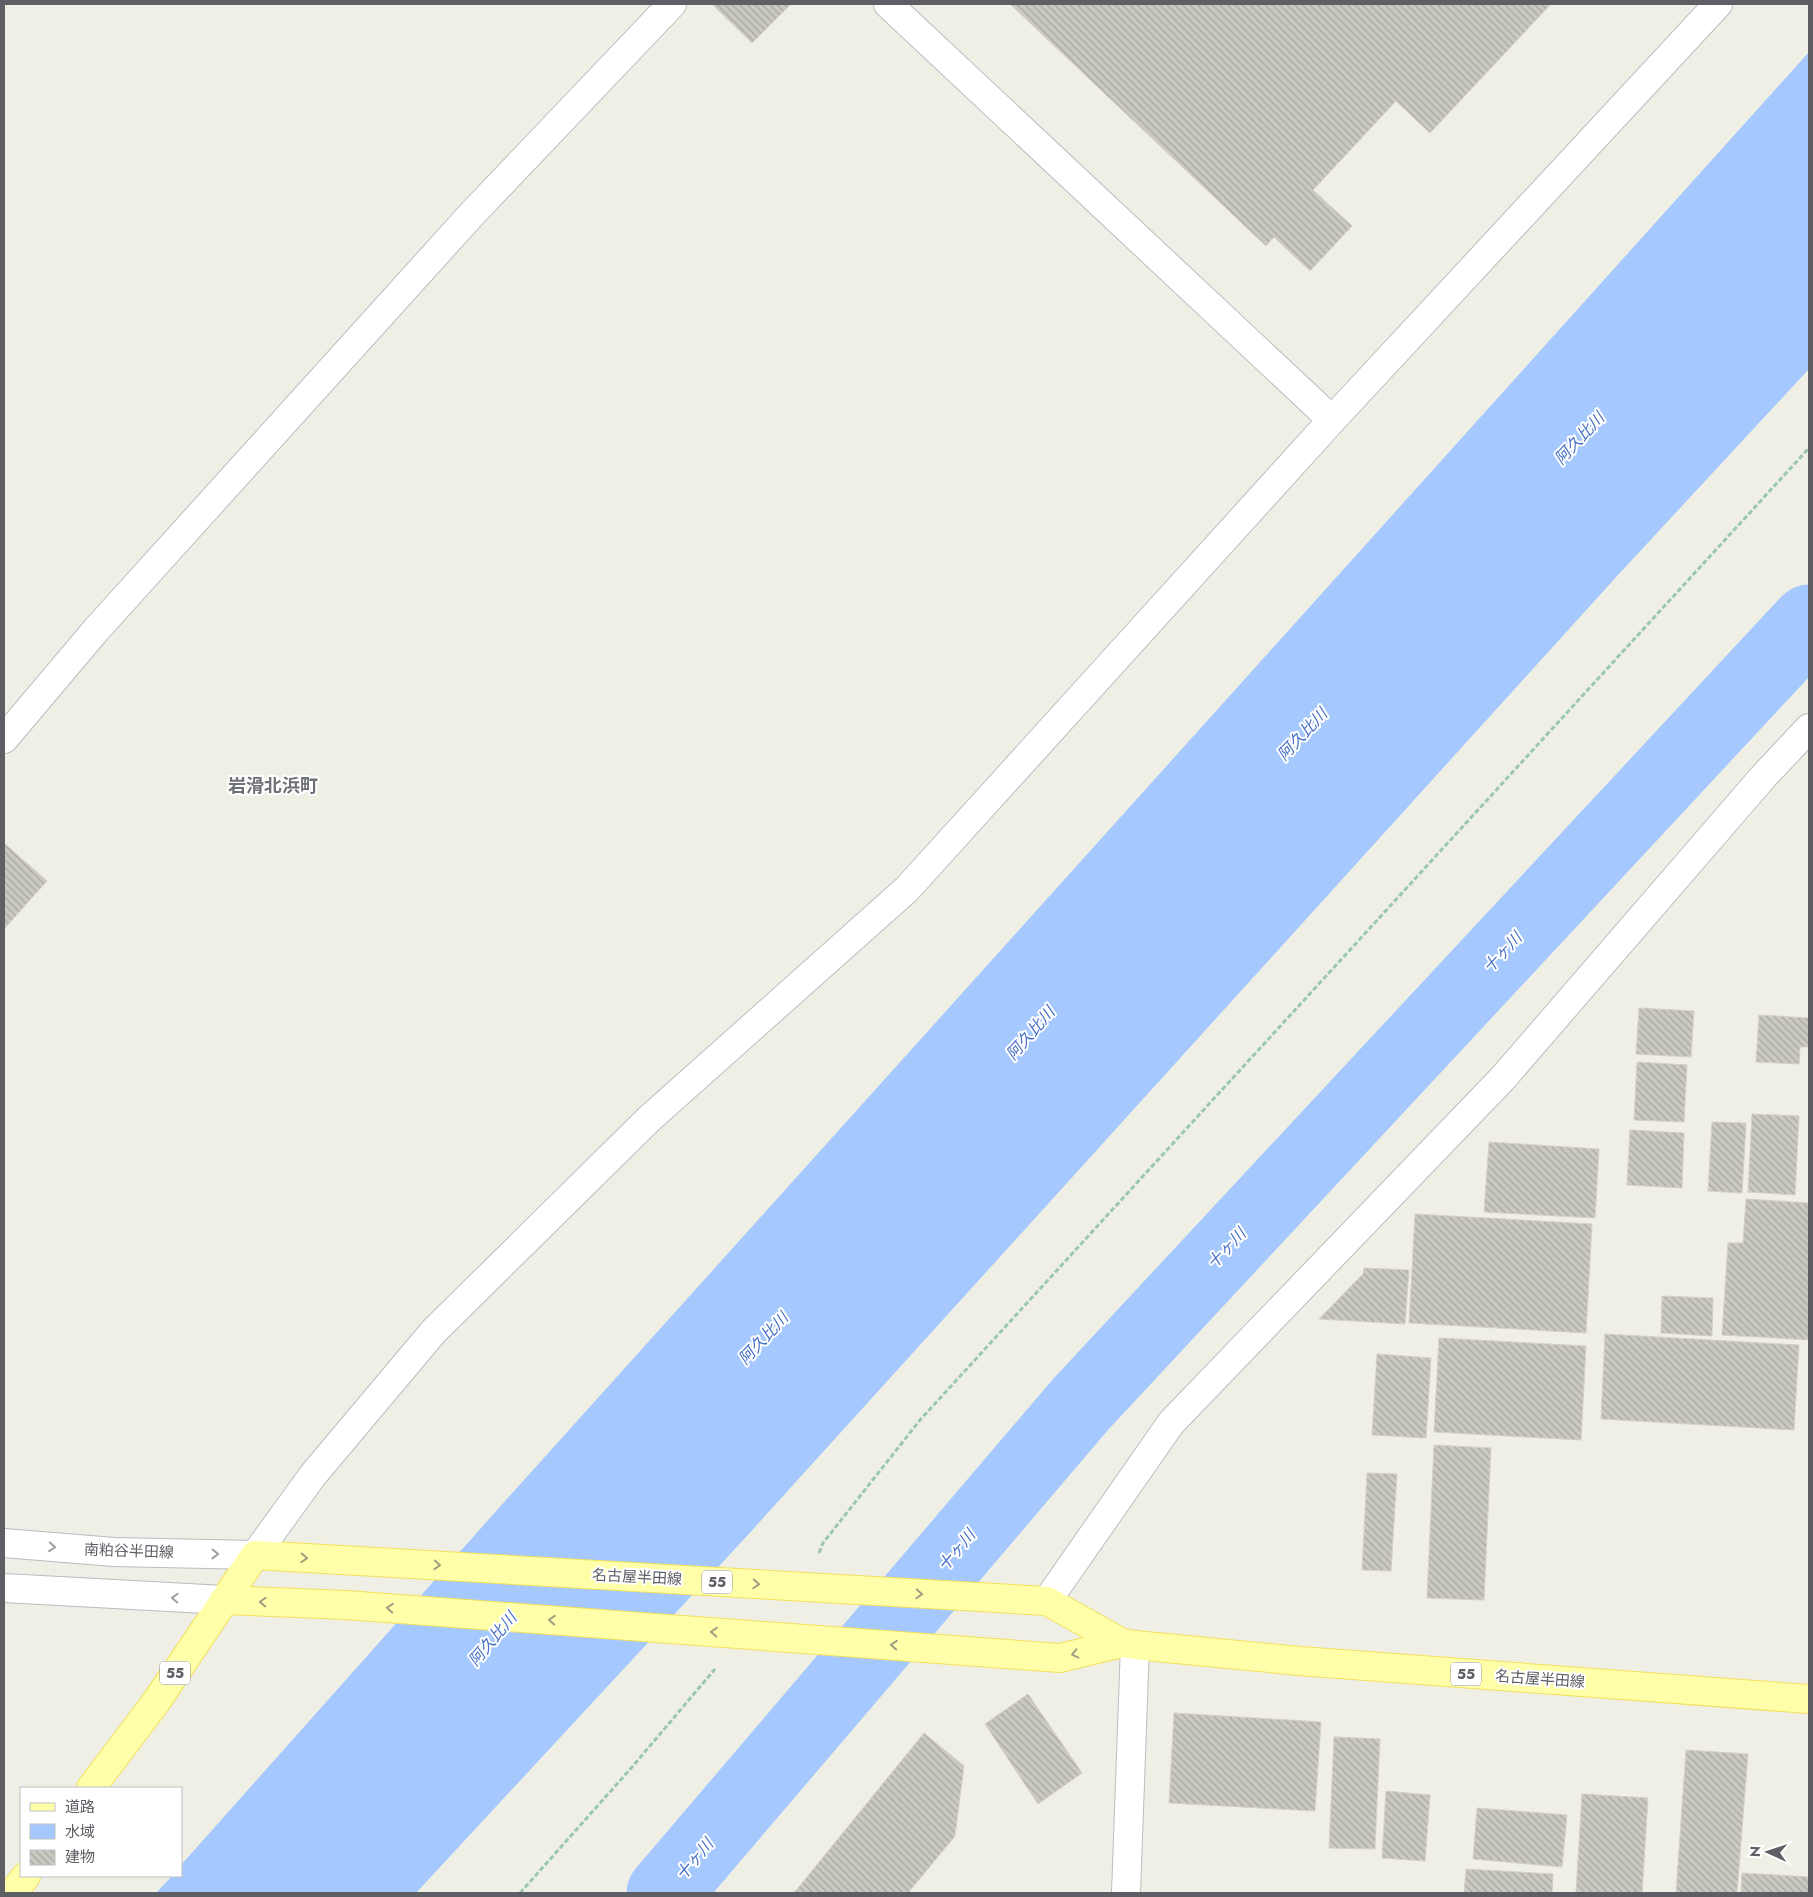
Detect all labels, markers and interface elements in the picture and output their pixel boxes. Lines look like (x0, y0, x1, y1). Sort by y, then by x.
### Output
water label: 阿久比川 (1549, 406, 1611, 470)
water label: 阿久比川 (1272, 702, 1334, 766)
district label: 岩滑北浜町 (228, 773, 318, 799)
water label: 十ヶ川 (1478, 925, 1529, 978)
water label: 阿久比川 (1001, 1000, 1061, 1065)
water label: 十ヶ川 (1202, 1221, 1253, 1274)
water label: 阿久比川 (733, 1306, 795, 1370)
water label: 十ヶ川 (932, 1523, 982, 1576)
street label: 南粕谷半田線 (84, 1538, 174, 1564)
one-way arrow (49, 1541, 57, 1552)
one-way arrow (211, 1549, 219, 1560)
one-way arrow (300, 1553, 308, 1563)
one-way arrow (433, 1560, 441, 1571)
street label: 名古屋半田線 (591, 1564, 683, 1590)
road number: 55 (702, 1570, 732, 1594)
one-way arrow (753, 1579, 761, 1590)
one-way arrow (915, 1588, 923, 1599)
one-way arrow (171, 1592, 179, 1603)
one-way arrow (258, 1596, 266, 1607)
one-way arrow (386, 1603, 394, 1614)
water label: 阿久比川 (463, 1606, 523, 1671)
one-way arrow (548, 1615, 556, 1626)
one-way arrow (710, 1626, 718, 1637)
one-way arrow (890, 1639, 898, 1650)
one-way arrow (1070, 1648, 1079, 1659)
road number: 55 (160, 1662, 190, 1685)
road number: 55 (1451, 1662, 1481, 1686)
street label: 名古屋半田線 (1494, 1665, 1586, 1693)
legend (20, 1787, 182, 1877)
text: 道路 (65, 1796, 95, 1818)
text: 水域 (65, 1821, 95, 1843)
north arrow (1743, 1827, 1793, 1877)
water label: 十ヶ川 (670, 1832, 720, 1885)
text: N (1745, 1845, 1765, 1857)
text: 建物 (65, 1846, 95, 1868)

